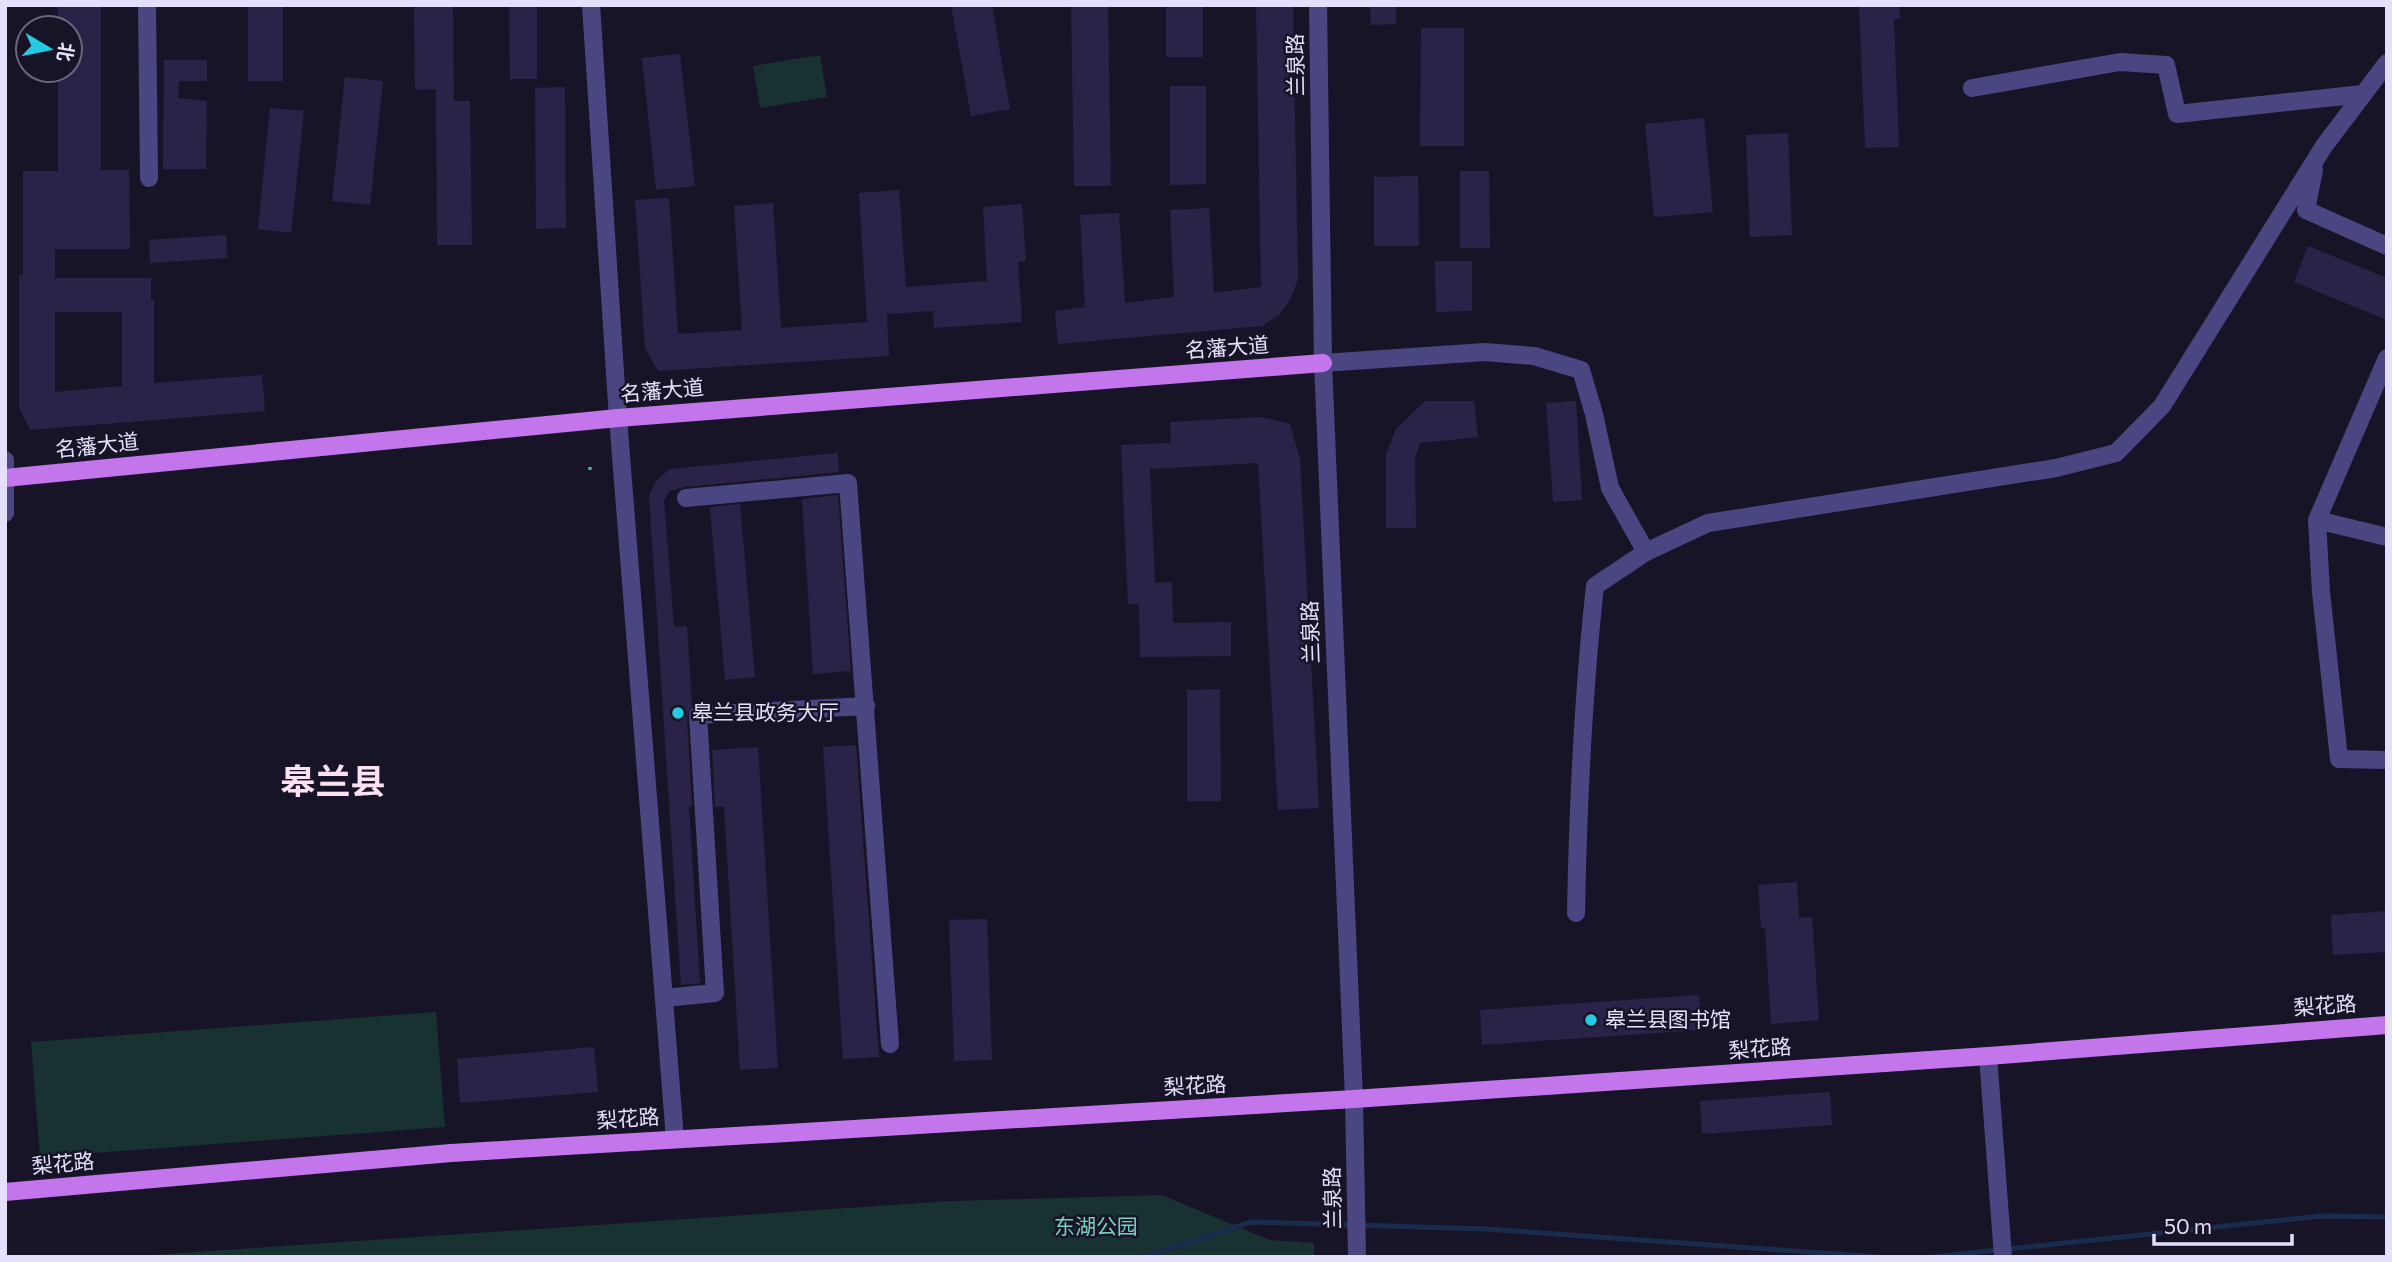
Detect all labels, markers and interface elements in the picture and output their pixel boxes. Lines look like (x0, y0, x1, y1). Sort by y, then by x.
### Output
north arrow (14, 14, 84, 84)
street label: 兰泉路 (1281, 33, 1308, 97)
text: 北 (53, 41, 79, 63)
street label: 名藩大道 (1184, 331, 1270, 362)
street label: 名藩大道 (619, 373, 705, 406)
street label: 名藩大道 (54, 428, 140, 461)
street label: 兰泉路 (1296, 600, 1323, 664)
place label: 皋兰县政务大厅 (692, 699, 839, 724)
marker: 皋兰县政务大厅 (670, 705, 686, 721)
district label: 皋兰县 (280, 758, 386, 801)
street label: 梨花路 (2293, 990, 2357, 1019)
place label: 皋兰县图书馆 (1605, 1006, 1731, 1031)
marker: 皋兰县图书馆 (1583, 1012, 1599, 1028)
street label: 梨花路 (1728, 1033, 1792, 1062)
street label: 梨花路 (1163, 1070, 1227, 1099)
street label: 梨花路 (596, 1103, 660, 1132)
street label: 梨花路 (30, 1147, 95, 1178)
street label: 兰泉路 (1318, 1166, 1345, 1230)
scale bar (2154, 1202, 2292, 1246)
park label: 东湖公园 (1054, 1213, 1138, 1238)
text: 50 m (2164, 1213, 2212, 1238)

